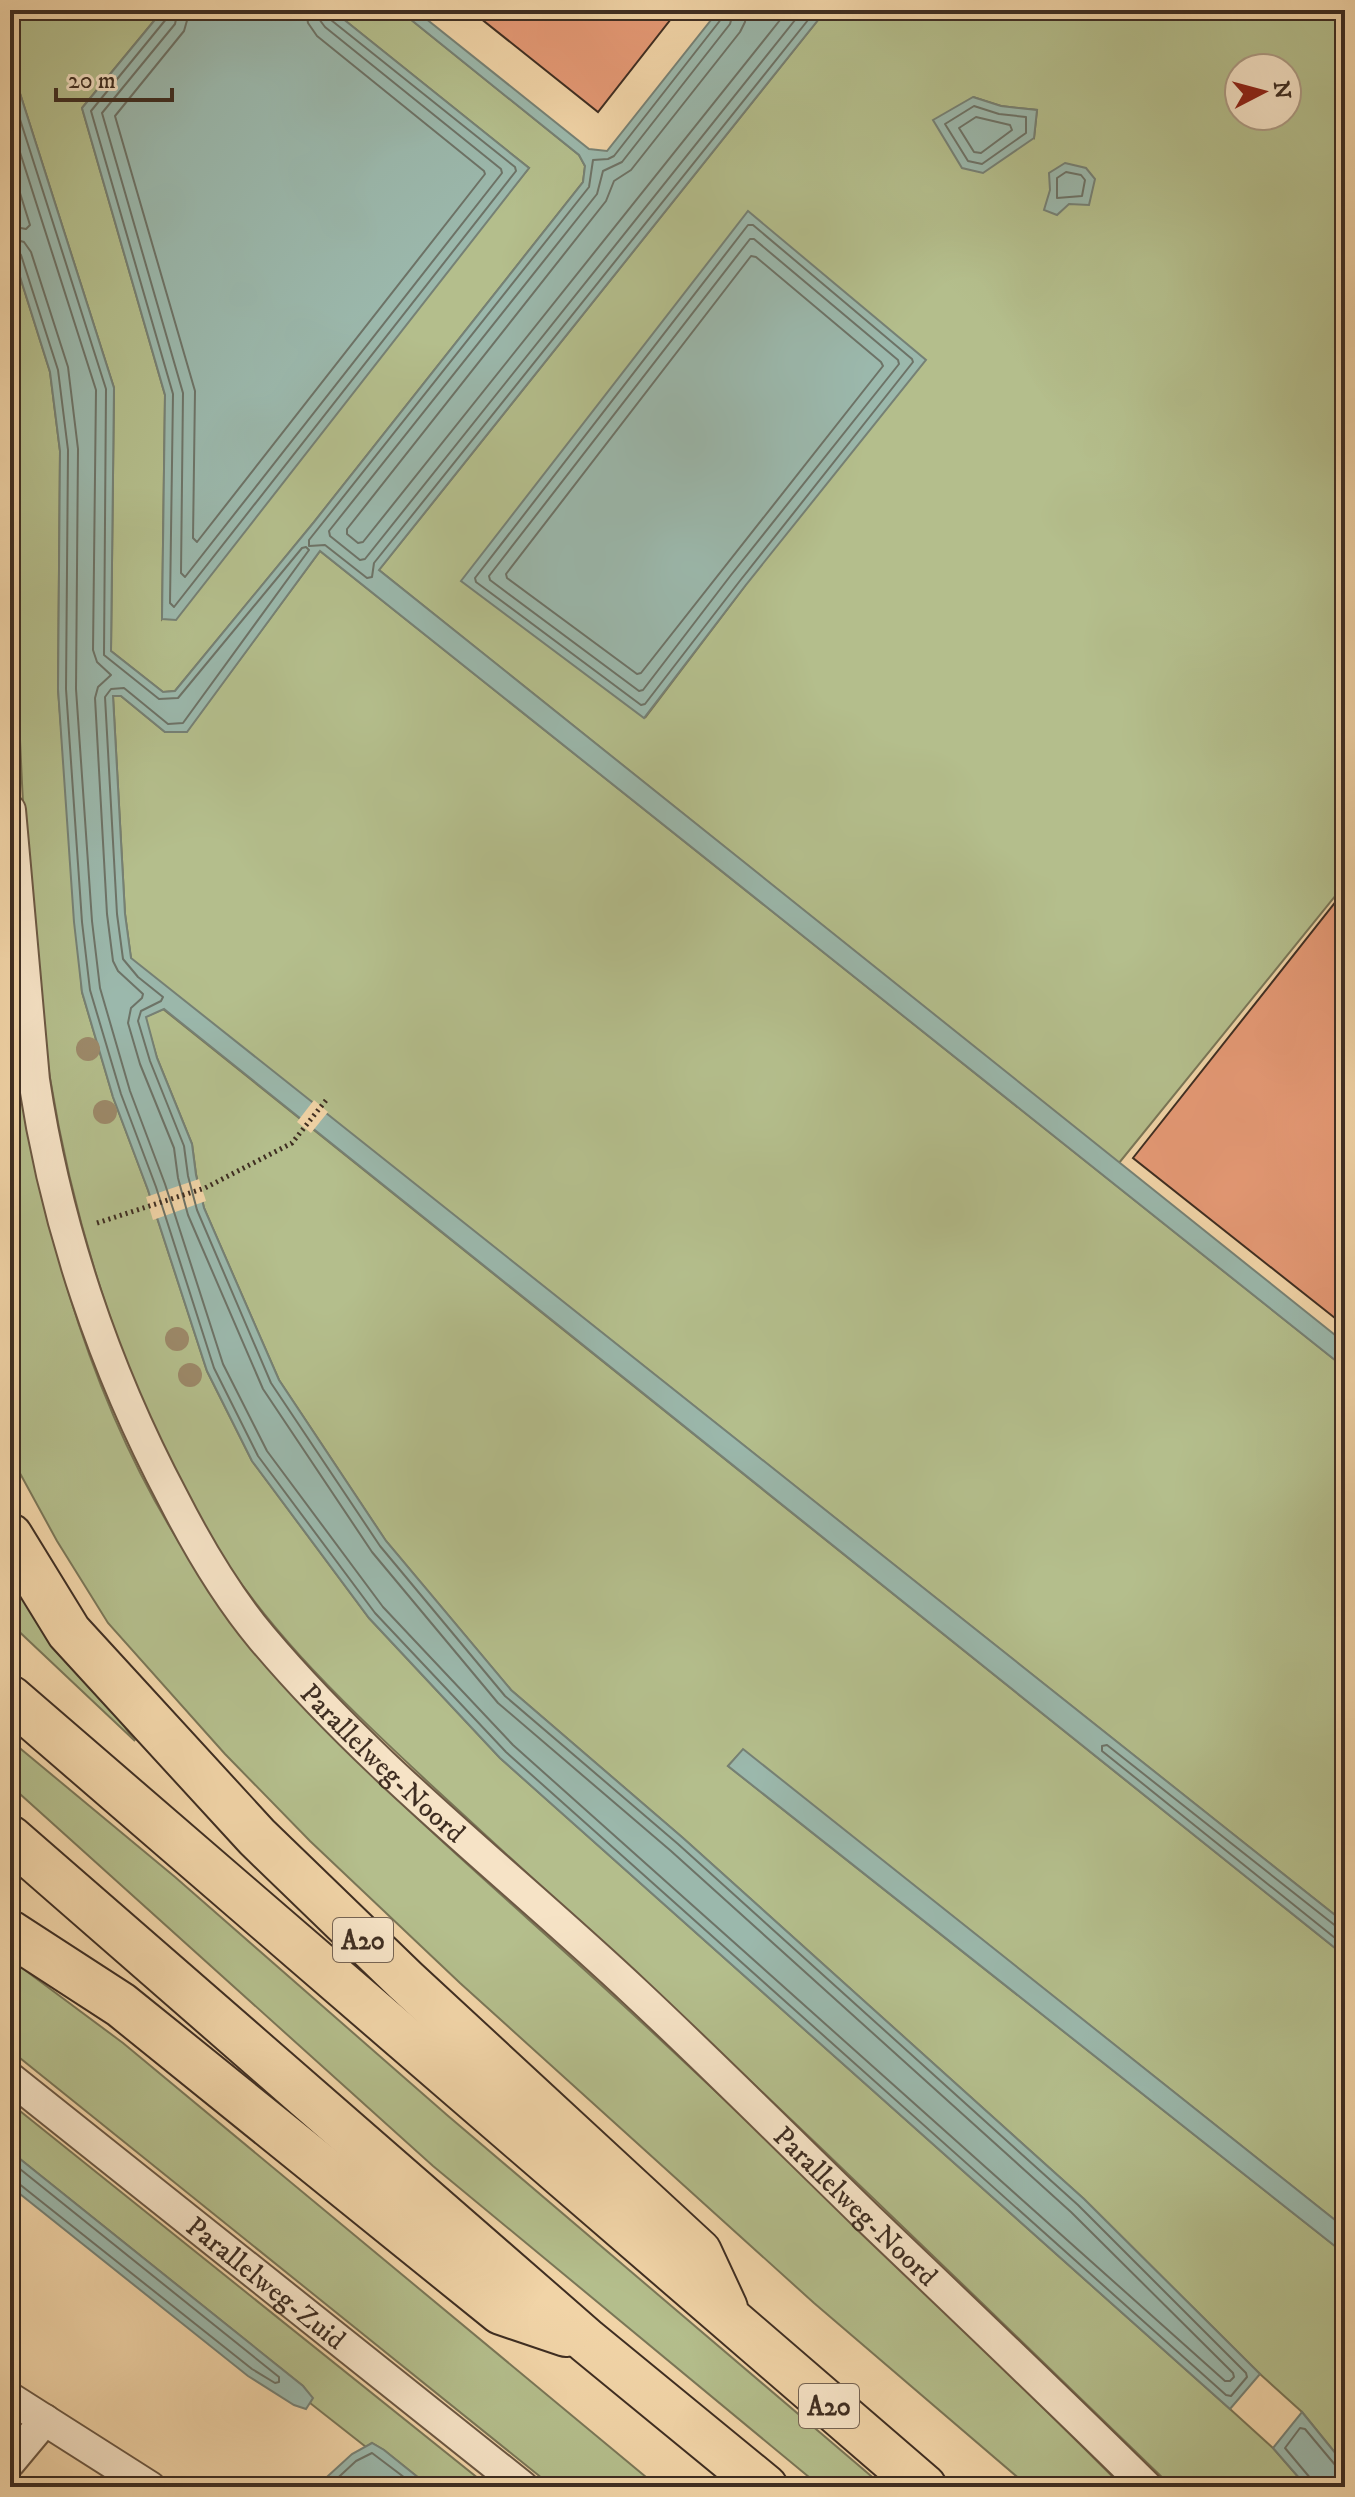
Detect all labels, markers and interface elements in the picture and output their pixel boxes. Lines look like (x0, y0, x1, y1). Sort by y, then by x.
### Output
scale bar (56, 52, 172, 102)
north arrow (1223, 52, 1303, 132)
text: 20 m (68, 66, 116, 96)
text: N (1267, 80, 1296, 100)
street label: Parallelweg-Noord (292, 1677, 472, 1851)
road number: A20 (333, 1918, 393, 1962)
street label: Parallelweg-Noord (766, 2119, 944, 2294)
street label: Parallelweg-Zuid (179, 2209, 352, 2358)
road number: A20 (799, 2384, 859, 2428)

